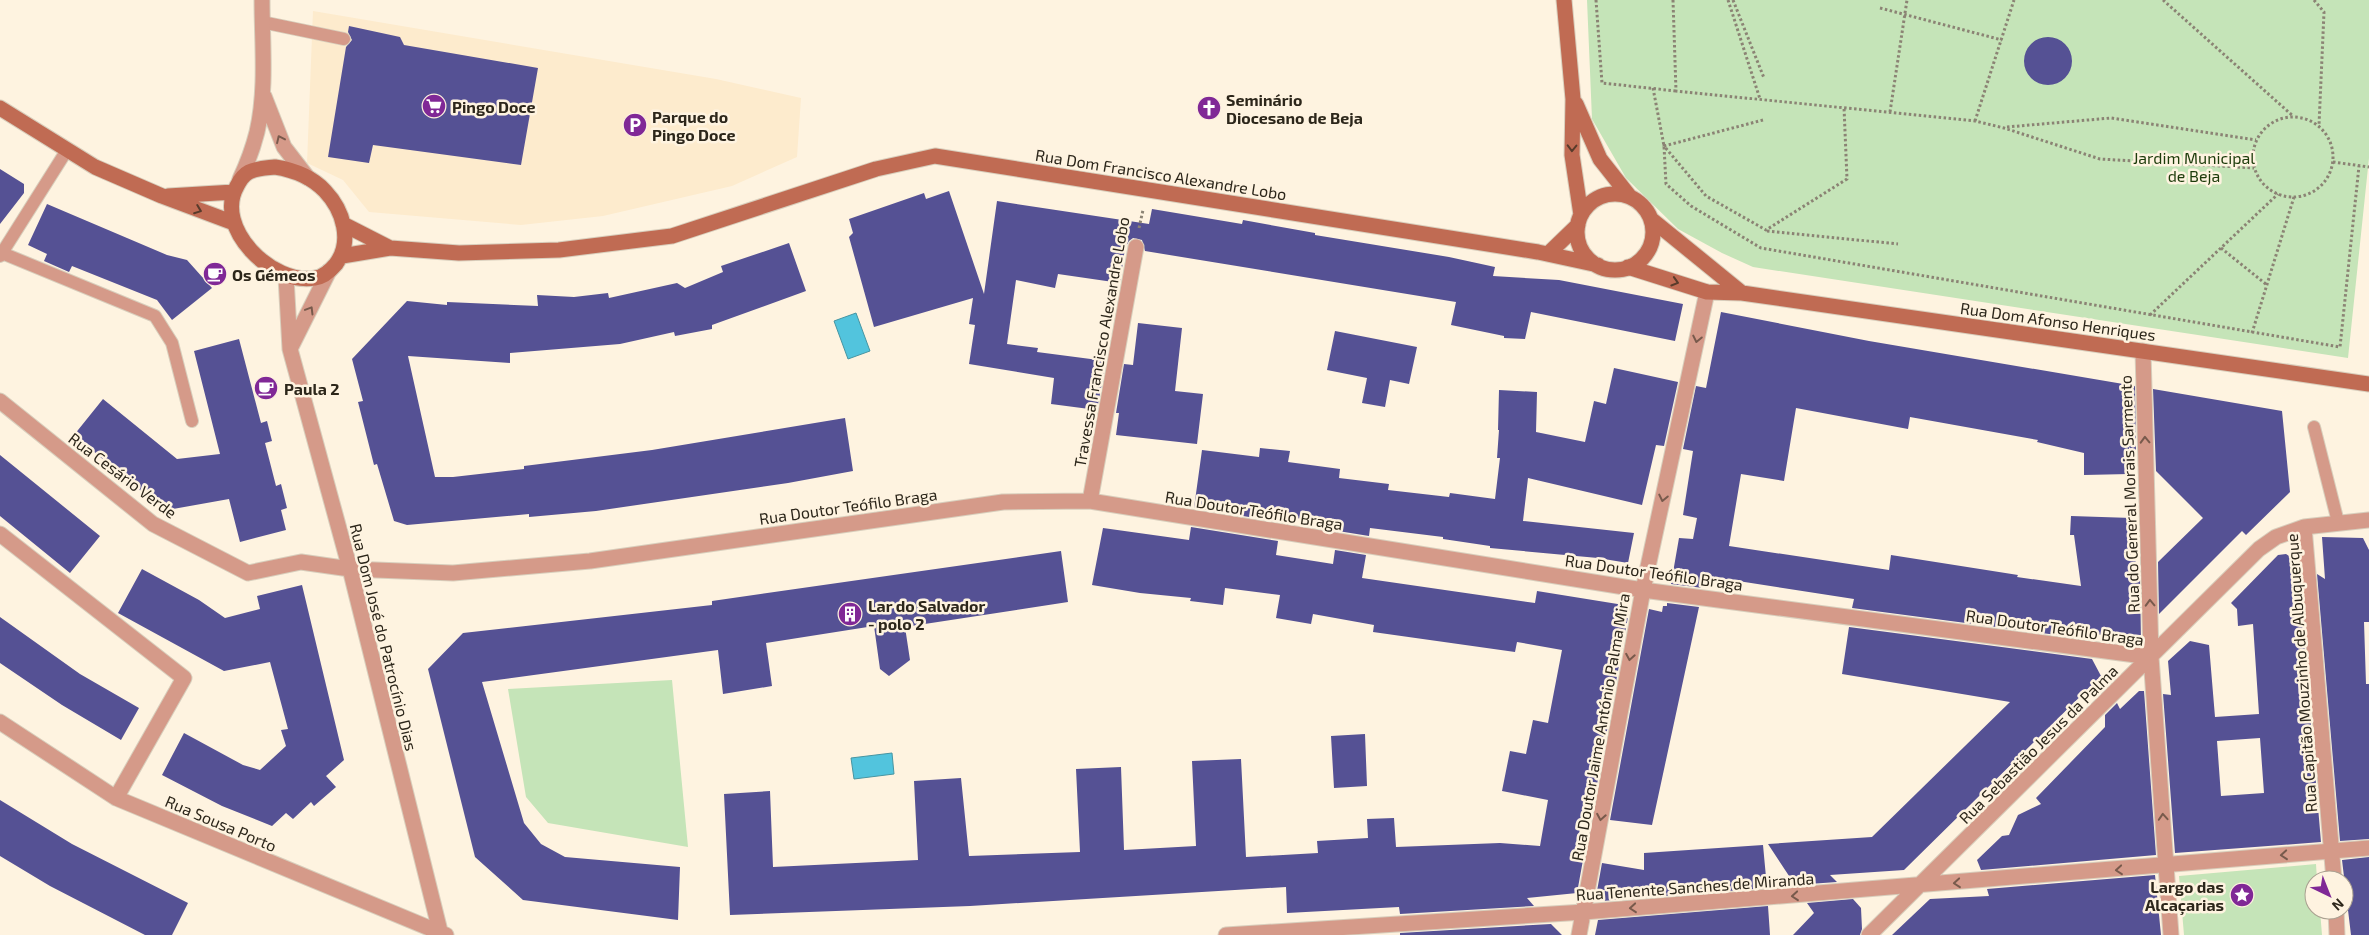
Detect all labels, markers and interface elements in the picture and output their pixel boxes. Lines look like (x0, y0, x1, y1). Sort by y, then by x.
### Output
place label: Seminário Diocesano de Beja (1226, 90, 1363, 127)
supermarket icon: Pingo Doce (421, 93, 447, 119)
church icon: Seminário Diocesano de Beja (1196, 95, 1222, 121)
place label: Pingo Doce (452, 97, 535, 116)
place label: Parque do Pingo Doce (652, 107, 735, 144)
parking icon: Parque do Pingo Doce (622, 112, 648, 138)
one-way arrow (276, 135, 286, 144)
one-way arrow (1567, 144, 1577, 152)
street label: Rua Dom Francisco Alexandre Lobo (1034, 145, 1288, 203)
park label: Jardim Municipal de Beja (2133, 148, 2255, 186)
one-way arrow (193, 203, 202, 214)
street label: Travessa Francisco Alexandre Lobo (1070, 215, 1132, 469)
cafe icon: Os Gémeos (202, 261, 228, 287)
place label: Os Gémeos (232, 265, 315, 284)
one-way arrow (1670, 276, 1679, 286)
street label: Rua Dom Afonso Henriques (1959, 298, 2157, 344)
one-way arrow (303, 306, 313, 315)
one-way arrow (1692, 335, 1703, 344)
cafe icon: Paula 2 (253, 375, 279, 401)
street label: Rua do General Morais Sarmento (2115, 375, 2143, 613)
place label: Paula 2 (284, 379, 340, 398)
street label: Rua Cesário Verde (65, 428, 181, 522)
one-way arrow (2140, 436, 2150, 444)
street label: Rua Doutor Teófilo Braga (758, 484, 938, 528)
street label: Rua Doutor Teófilo Braga (1164, 487, 1344, 533)
one-way arrow (1658, 494, 1668, 503)
street label: Rua Dom José do Patrocínio Dias (347, 521, 421, 753)
street label: Rua Capitão Mouzinho de Albuquerque (2282, 533, 2320, 813)
street label: Rua Doutor Teófilo Braga (1564, 550, 1744, 594)
street label: Rua Doutor Jaime António Palma Mira (1567, 592, 1633, 862)
place label: Lar do Salvador - polo 2 (868, 596, 986, 633)
one-way arrow (2144, 599, 2155, 607)
building icon: Lar do Salvador - polo 2 (837, 601, 863, 627)
street label: Rua Doutor Teófilo Braga (1965, 605, 2145, 649)
one-way arrow (1626, 653, 1636, 662)
street label: Rua Sebastião Jesus da Palma (1955, 661, 2121, 827)
street label: Rua Sousa Porto (162, 791, 280, 855)
one-way arrow (1597, 813, 1607, 822)
one-way arrow (2158, 813, 2169, 821)
one-way arrow (2280, 849, 2288, 860)
one-way arrow (2114, 864, 2122, 875)
street label: Rua Tenente Sanches de Miranda (1575, 868, 1815, 904)
north arrow (2304, 870, 2354, 920)
one-way arrow (1952, 877, 1960, 888)
place label: Largo das Alcaçarias (2145, 877, 2224, 916)
place icon: Largo das Alcaçarias (2229, 882, 2255, 908)
one-way arrow (1790, 890, 1798, 901)
text: N (2329, 895, 2348, 915)
one-way arrow (1628, 903, 1636, 914)

